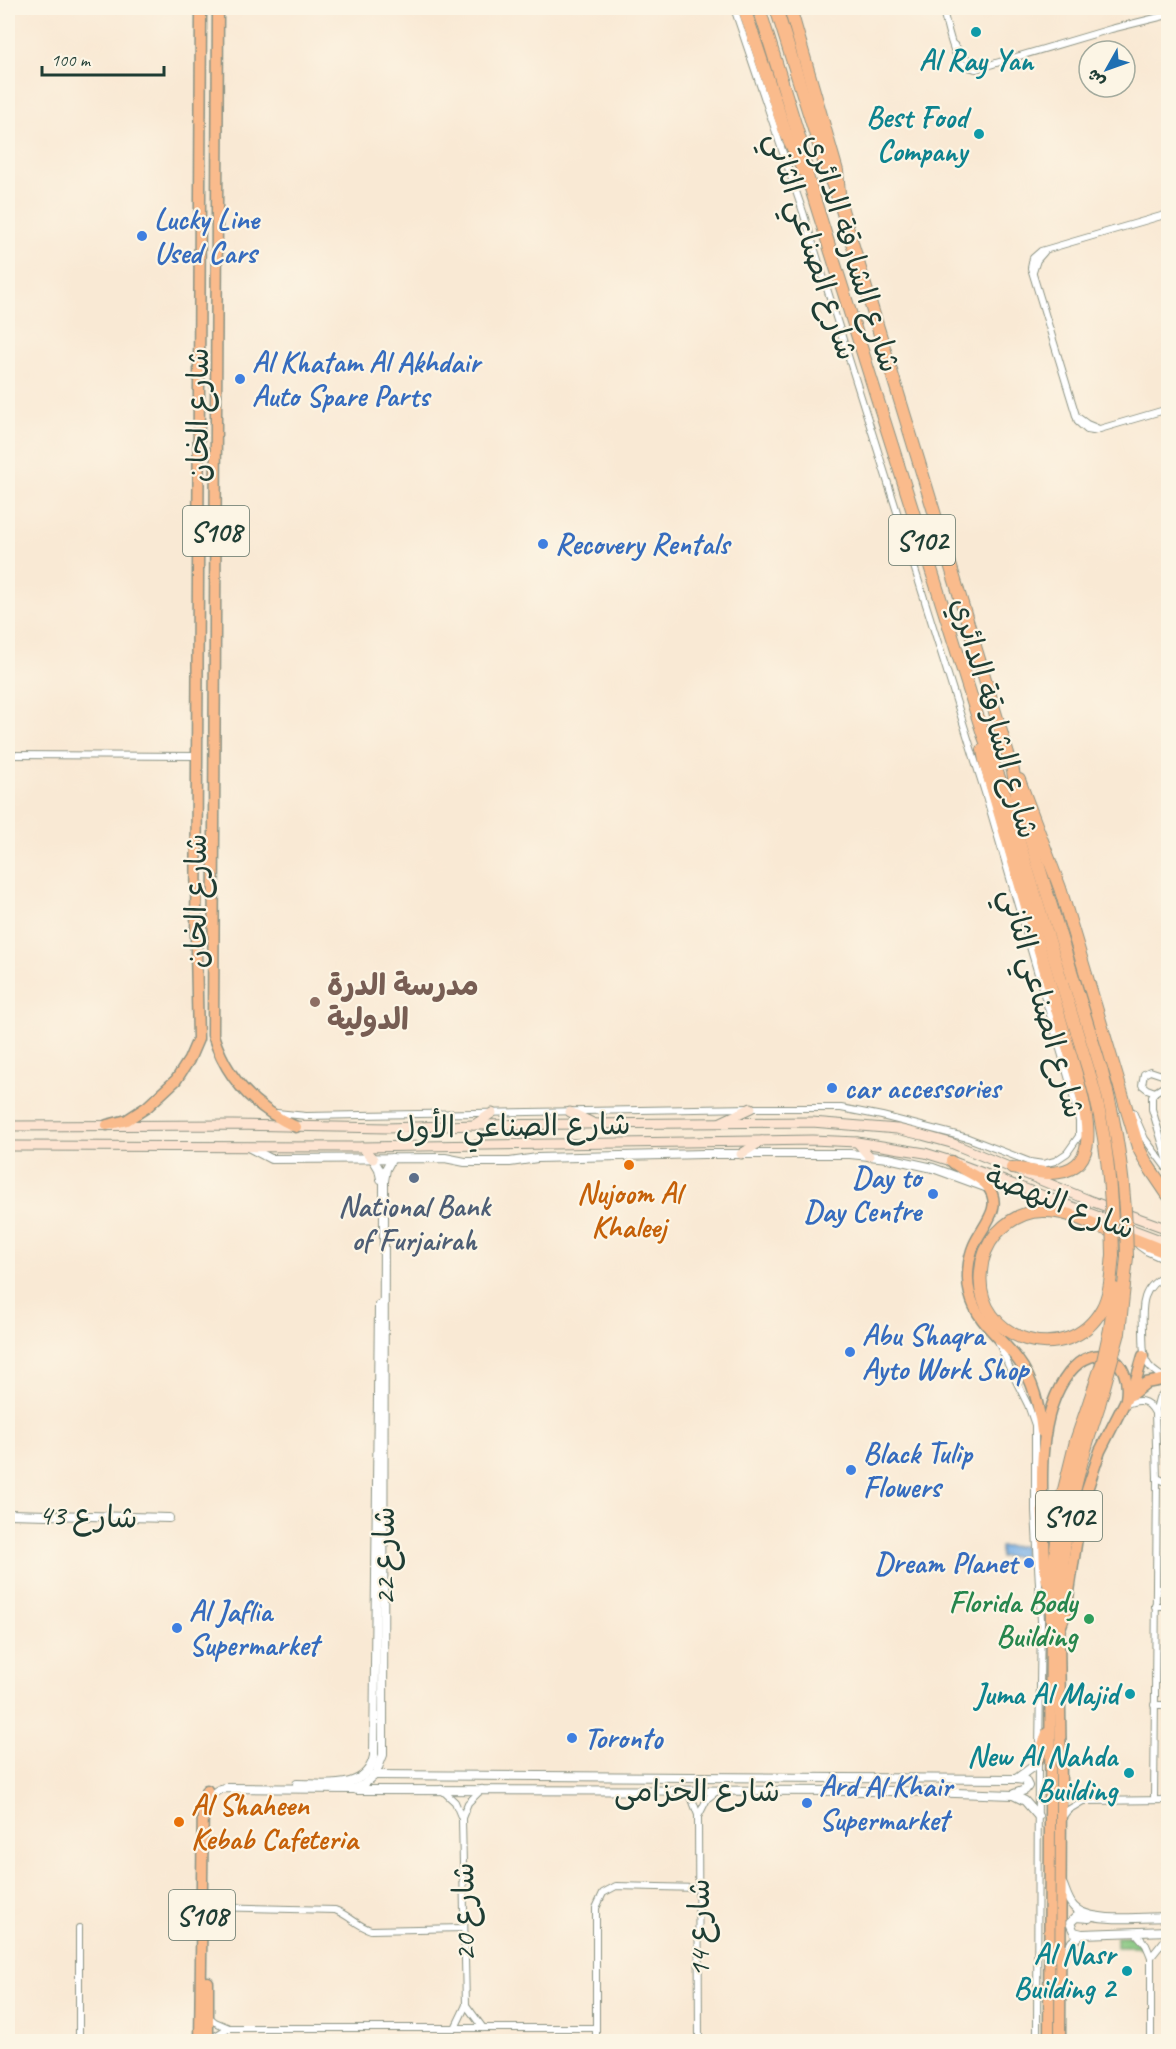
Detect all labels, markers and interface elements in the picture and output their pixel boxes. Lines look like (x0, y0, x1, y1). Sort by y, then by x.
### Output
marker: Al Ray Yan (969, 25, 983, 39)
scale bar (42, 39, 164, 77)
north arrow (1077, 39, 1137, 99)
place label: Al Ray Yan (919, 41, 1035, 80)
text: 100 m (51, 49, 92, 71)
text: ش (1083, 65, 1110, 91)
place label: Best Food Company (866, 98, 972, 170)
street label: شارع الصناعي الثاني (751, 127, 867, 367)
marker: Best Food Company (972, 127, 986, 141)
street label: شارع الشارقة الدائري (795, 129, 909, 378)
place label: Lucky Line Used Cars (154, 200, 261, 272)
marker: Lucky Line Used Cars (135, 229, 149, 243)
place label: Al Khatam Al Akhdair Auto Spare Parts (252, 343, 483, 415)
street label: شارع الخان (179, 348, 219, 482)
marker: Al Khatam Al Akhdair Auto Spare Parts (233, 372, 247, 386)
road number: S108 (183, 506, 249, 556)
road number: S102 (889, 515, 955, 565)
place label: Recovery Rentals (555, 525, 732, 563)
marker: Recovery Rentals (536, 537, 550, 551)
street label: شارع الشارقة الدائري (941, 593, 1048, 843)
street label: شارع الخان (177, 834, 217, 968)
street label: شارع الصناعي الثاني (985, 883, 1094, 1124)
place label: مدرسة الدرة الدولية (327, 966, 479, 1038)
marker: مدرسة الدرة الدولية (308, 995, 322, 1009)
place label: car accessories (844, 1069, 1004, 1107)
marker: car accessories (825, 1081, 839, 1095)
street label: شارع الصناعي الأول (395, 1104, 631, 1154)
street label: شارع النهضة (979, 1156, 1140, 1250)
marker: Nujoom Al Khaleej (622, 1158, 636, 1172)
place label: Day to Day Centre (804, 1158, 924, 1230)
marker: National Bank of Furjairah (407, 1171, 421, 1185)
place label: Nujoom Al Khaleej (577, 1174, 687, 1246)
place label: National Bank of Furjairah (338, 1187, 492, 1259)
marker: Day to Day Centre (926, 1187, 940, 1201)
place label: Abu Shaqra Ayto Work Shop (862, 1316, 1031, 1388)
marker: Abu Shaqra Ayto Work Shop (843, 1345, 857, 1359)
place label: Black Tulip Flowers (863, 1434, 974, 1506)
marker: Black Tulip Flowers (844, 1463, 858, 1477)
road number: S102 (1036, 1491, 1102, 1541)
street label: شارع 43 (38, 1495, 138, 1539)
street label: شارع 22 (365, 1506, 405, 1606)
place label: Dream Planet (875, 1544, 1020, 1582)
marker: Dream Planet (1022, 1556, 1036, 1570)
place label: Florida Body Building (949, 1583, 1080, 1655)
place label: Al Jaflia Supermarket (189, 1592, 323, 1664)
marker: Florida Body Building (1082, 1612, 1096, 1626)
marker: Al Jaflia Supermarket (170, 1621, 184, 1635)
place label: Juma Al Majid (973, 1675, 1123, 1713)
marker: Juma Al Majid (1123, 1687, 1137, 1701)
place label: Toronto (584, 1719, 664, 1757)
marker: Toronto (565, 1731, 579, 1745)
place label: New Al Nahda Building (967, 1737, 1120, 1809)
marker: New Al Nahda Building (1122, 1766, 1136, 1780)
place label: Ard Al Khair Supermarket (819, 1767, 955, 1839)
street label: شارع الخزامى (614, 1772, 780, 1812)
place label: Al Shaheen Kebab Cafeteria (191, 1786, 360, 1858)
marker: Ard Al Khair Supermarket (800, 1796, 814, 1810)
marker: Al Shaheen Kebab Cafeteria (172, 1815, 186, 1829)
street label: شارع 20 (444, 1862, 486, 1962)
street label: شارع 14 (680, 1878, 720, 1978)
road number: S108 (169, 1890, 235, 1940)
place label: Al Nasr Building 2 (1014, 1935, 1118, 2007)
marker: Al Nasr Building 2 (1120, 1964, 1134, 1978)

